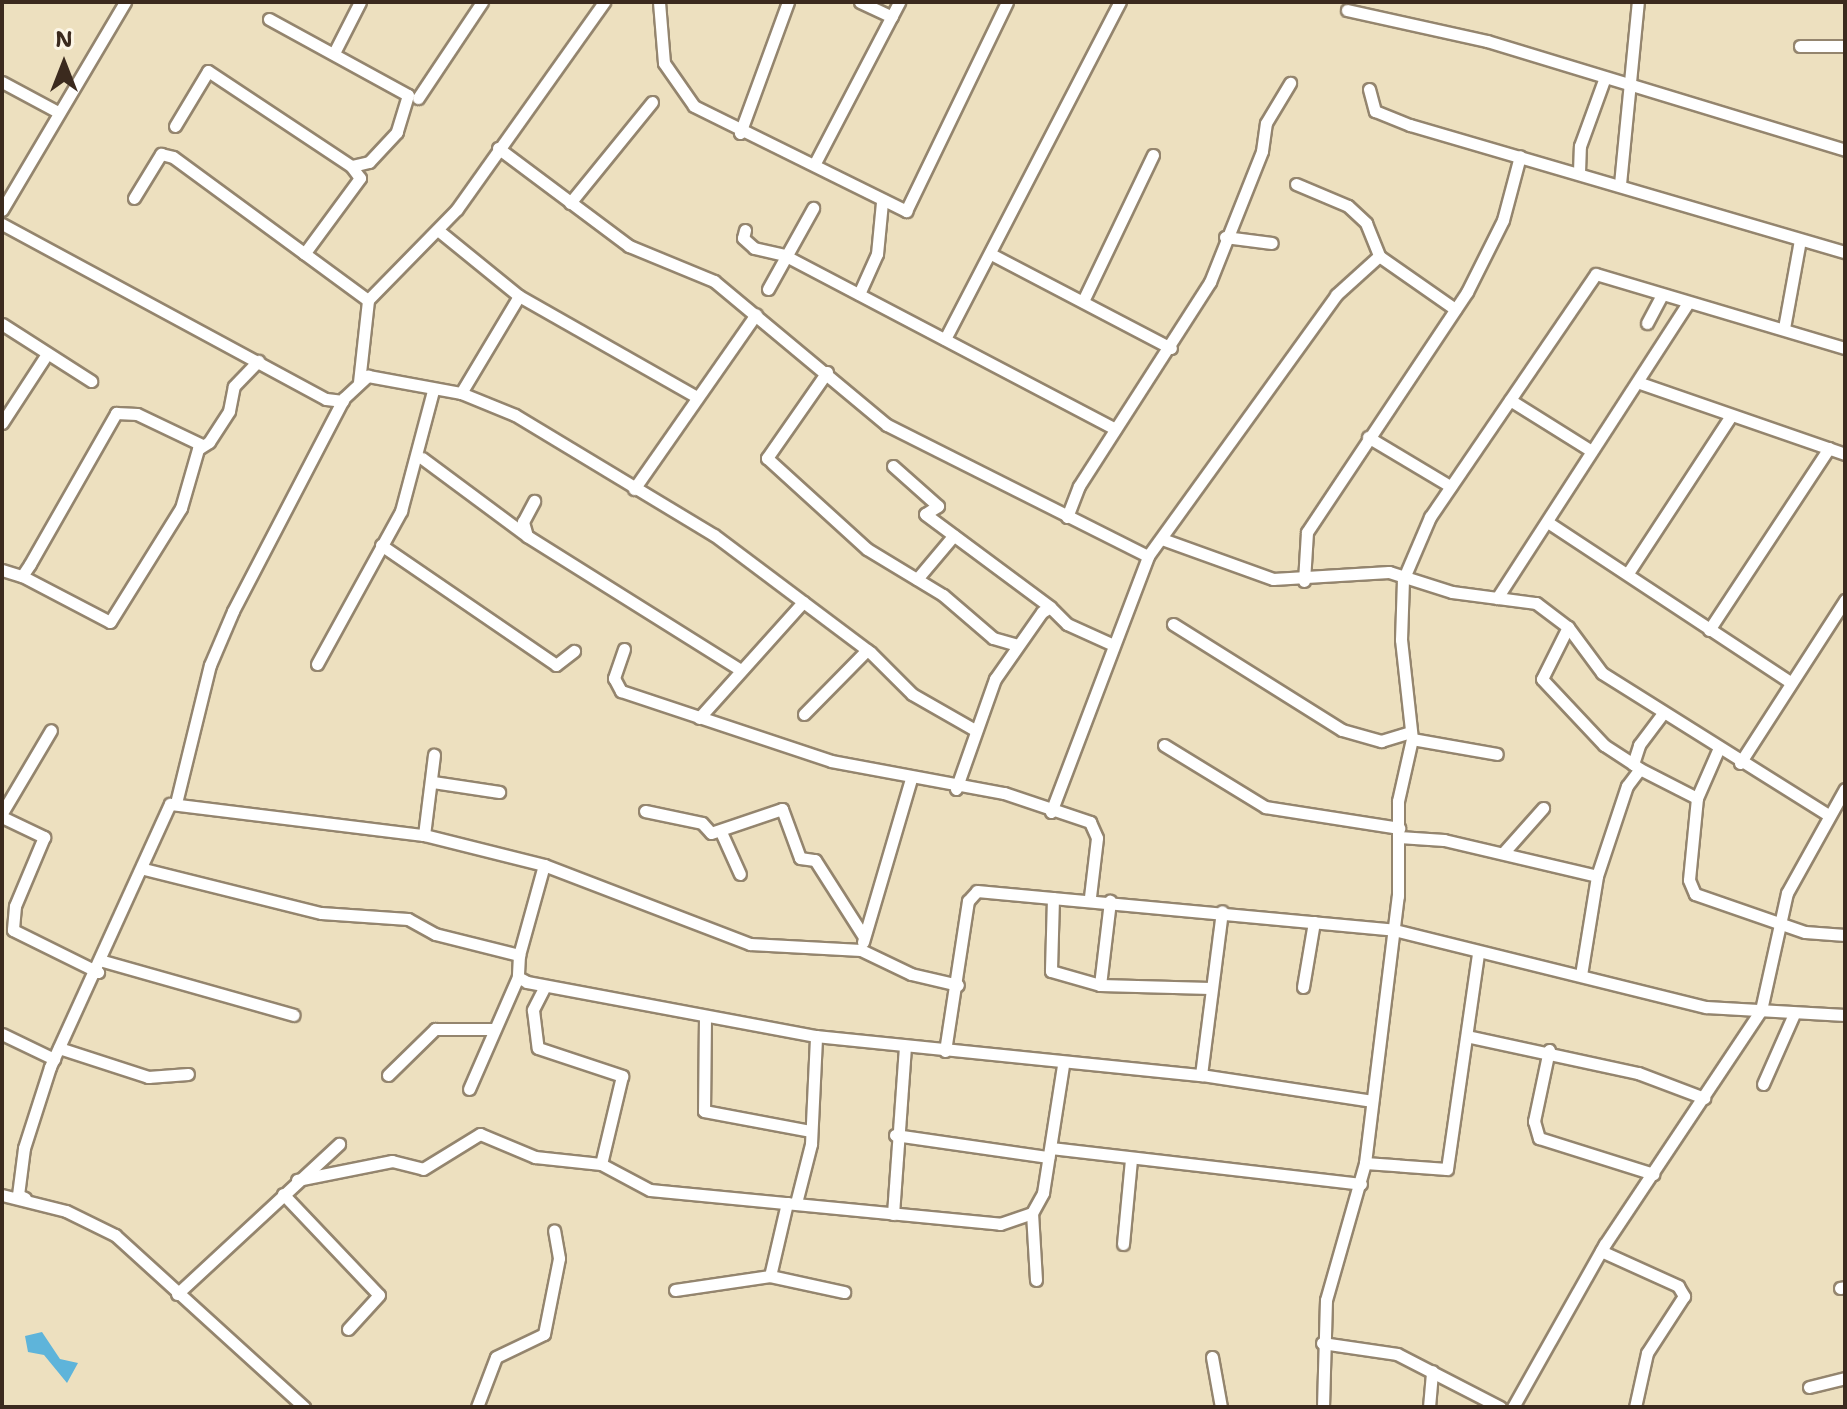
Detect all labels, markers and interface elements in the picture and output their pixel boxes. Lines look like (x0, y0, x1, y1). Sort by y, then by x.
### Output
north arrow (24, 24, 104, 104)
text: N (55, 25, 73, 54)

